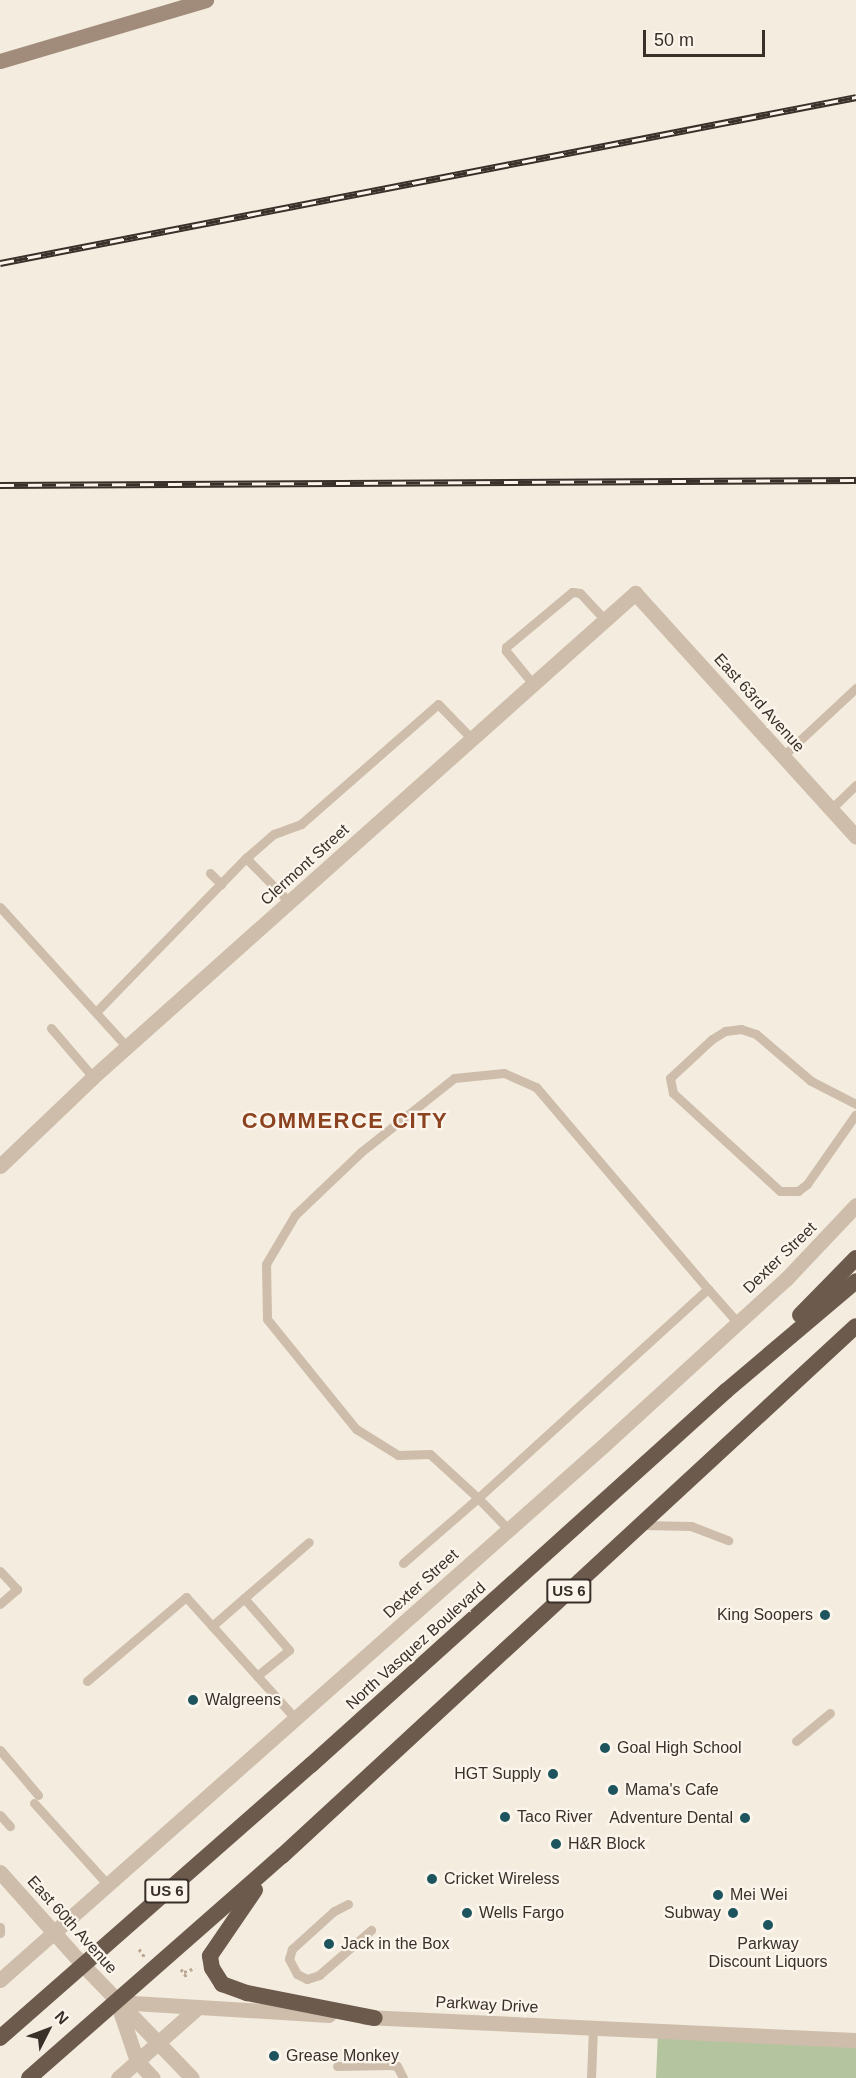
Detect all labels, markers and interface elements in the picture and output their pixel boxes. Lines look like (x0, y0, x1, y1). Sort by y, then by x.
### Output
scale bar (646, 18, 768, 56)
text: 50 m (654, 30, 694, 50)
street label: East 63rd Avenue (709, 649, 809, 757)
street label: Clermont Street (257, 820, 353, 910)
district label: COMMERCE CITY (242, 1108, 448, 1134)
street label: Dexter Street (739, 1218, 821, 1298)
street label: Dexter Street (380, 1545, 462, 1623)
street label: North Vasquez Boulevard (342, 1578, 490, 1714)
road number: US 6 (545, 1579, 593, 1603)
place label: King Soopers (717, 1605, 813, 1625)
marker: King Soopers (818, 1608, 832, 1622)
place label: Walgreens (205, 1690, 281, 1710)
marker: Walgreens (186, 1693, 200, 1707)
place label: Goal High School (617, 1738, 742, 1758)
marker: Goal High School (598, 1741, 612, 1755)
place label: HGT Supply (454, 1764, 541, 1784)
marker: HGT Supply (546, 1767, 560, 1781)
place label: Mama's Cafe (625, 1780, 719, 1800)
marker: Mama's Cafe (606, 1783, 620, 1797)
place label: Taco River (517, 1807, 593, 1827)
place label: Adventure Dental (609, 1808, 733, 1828)
marker: Taco River (498, 1810, 512, 1824)
marker: Adventure Dental (738, 1811, 752, 1825)
place label: H&R Block (568, 1834, 645, 1854)
marker: H&R Block (549, 1837, 563, 1851)
place label: Cricket Wireless (444, 1869, 560, 1889)
street label: East 60th Avenue (23, 1872, 121, 1978)
marker: Cricket Wireless (425, 1872, 439, 1886)
road number: US 6 (143, 1879, 191, 1903)
place label: Mei Wei (730, 1885, 787, 1905)
marker: Mei Wei (711, 1888, 725, 1902)
place label: Wells Fargo (479, 1903, 564, 1923)
place label: Subway (664, 1903, 721, 1923)
marker: Wells Fargo (460, 1906, 474, 1920)
marker: Subway (726, 1906, 740, 1920)
marker: Parkway Discount Liquors (761, 1918, 775, 1932)
place label: Jack in the Box (341, 1934, 450, 1954)
place label: Parkway Discount Liquors (708, 1934, 828, 1972)
marker: Jack in the Box (322, 1937, 336, 1951)
street label: Parkway Drive (435, 1993, 539, 2017)
north arrow (18, 2000, 78, 2060)
text: N (52, 2008, 72, 2028)
place label: Grease Monkey (286, 2046, 399, 2066)
marker: Grease Monkey (267, 2049, 281, 2063)

